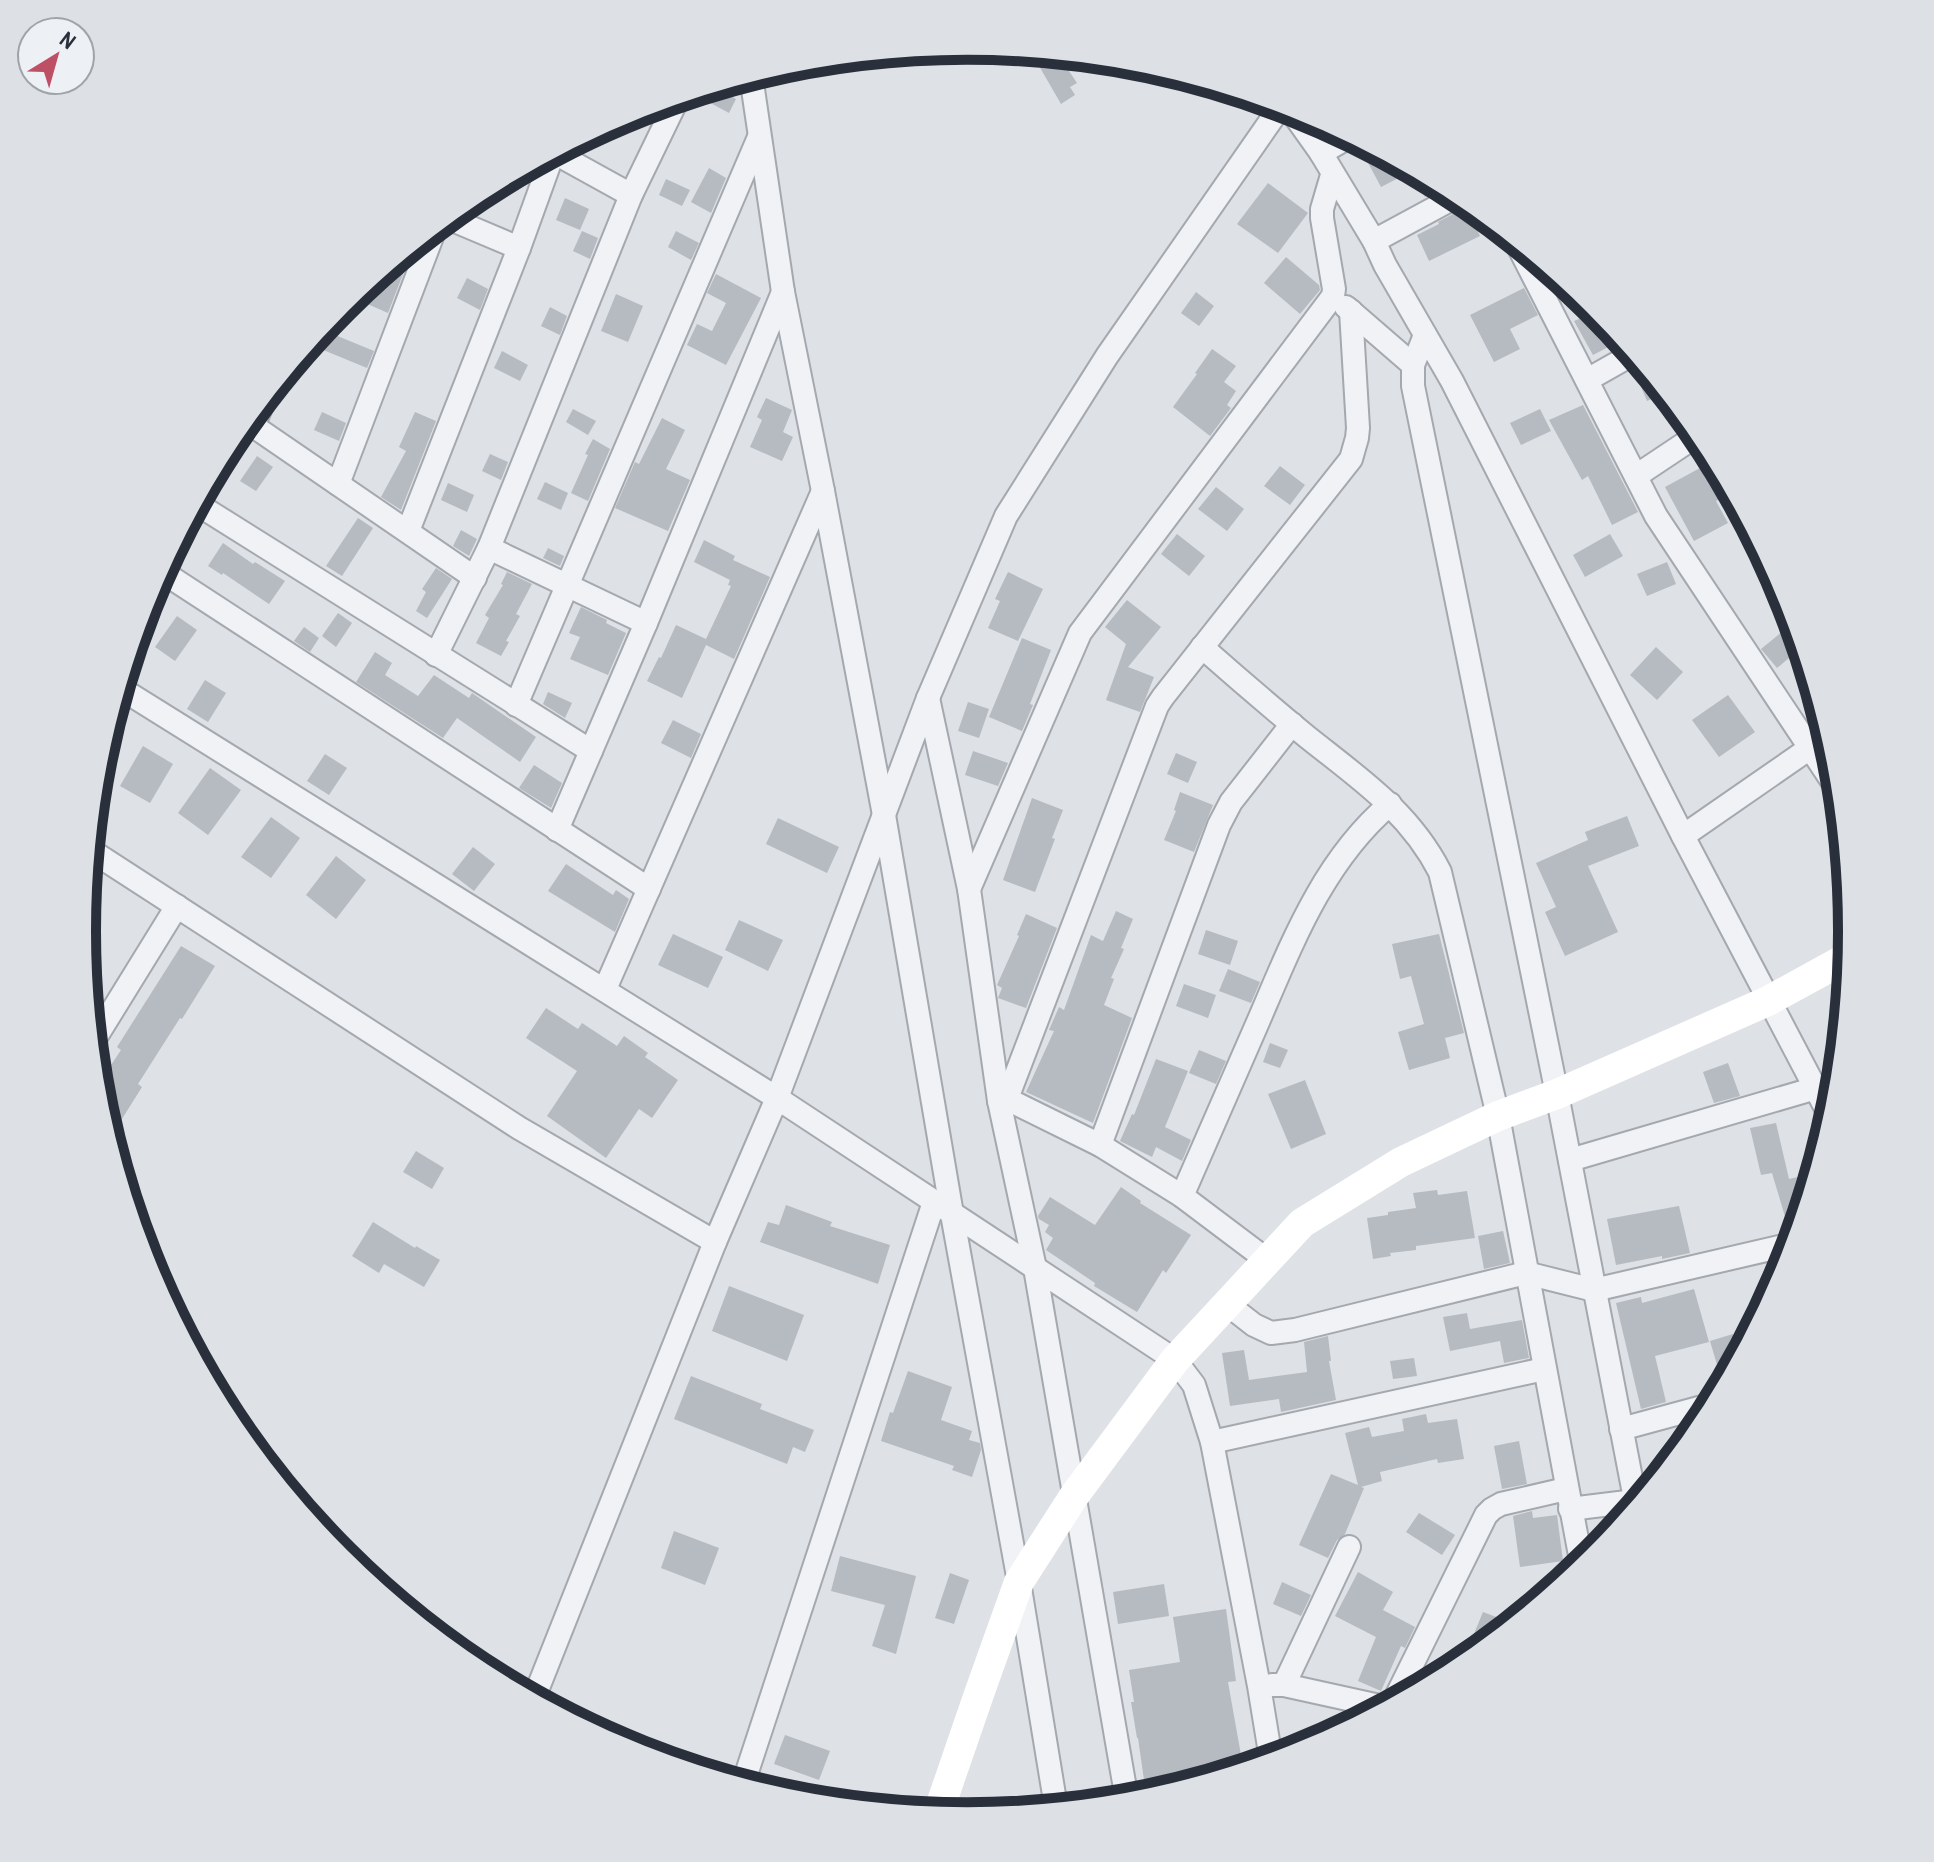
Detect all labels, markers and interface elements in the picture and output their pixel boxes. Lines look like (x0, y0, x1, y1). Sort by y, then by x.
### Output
north arrow (16, 16, 96, 96)
text: N (54, 24, 82, 56)

